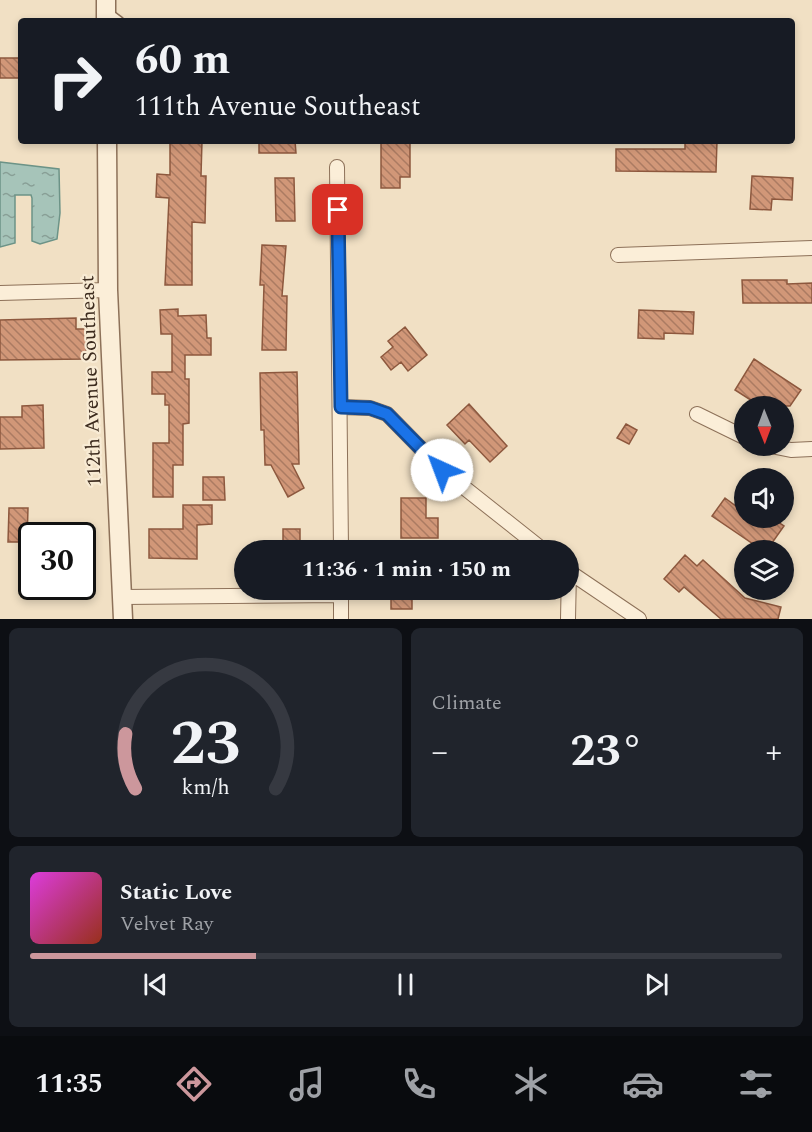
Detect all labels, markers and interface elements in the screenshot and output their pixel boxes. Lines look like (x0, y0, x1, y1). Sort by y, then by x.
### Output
text: 60 m (135, 29, 230, 92)
icon: right (36, 42, 114, 120)
text: 111th Avenue Southeast (135, 86, 421, 128)
pin (312, 184, 363, 235)
icon: arrive (321, 193, 354, 226)
street label: 112th Avenue Southeast (72, 275, 110, 487)
north arrow (734, 396, 794, 456)
map controls (734, 396, 794, 600)
position arrow (410, 438, 474, 502)
button: sound (734, 468, 794, 528)
speed limit sign: 30 (18, 522, 96, 600)
button: layers (734, 540, 794, 600)
text: 11:36 · 1 min · 150 m (302, 553, 511, 586)
text: Climate (432, 688, 502, 718)
text: 23 (170, 697, 240, 792)
text: 23° (570, 717, 643, 786)
text: − (432, 727, 448, 777)
text: + (766, 727, 782, 777)
text: km/h (181, 772, 229, 805)
text: Static Love (120, 876, 232, 909)
text: Velvet Ray (120, 909, 213, 939)
icon: previous (139, 968, 172, 1001)
icon: pause (389, 968, 422, 1001)
icon: next (640, 968, 673, 1001)
text: 11:35 (35, 1063, 103, 1105)
icon: directions (173, 1063, 215, 1105)
icon: music (286, 1063, 328, 1105)
icon: phone (398, 1063, 440, 1105)
icon: climate (510, 1063, 552, 1105)
icon: car (622, 1063, 664, 1105)
icon: filters (735, 1063, 777, 1105)

